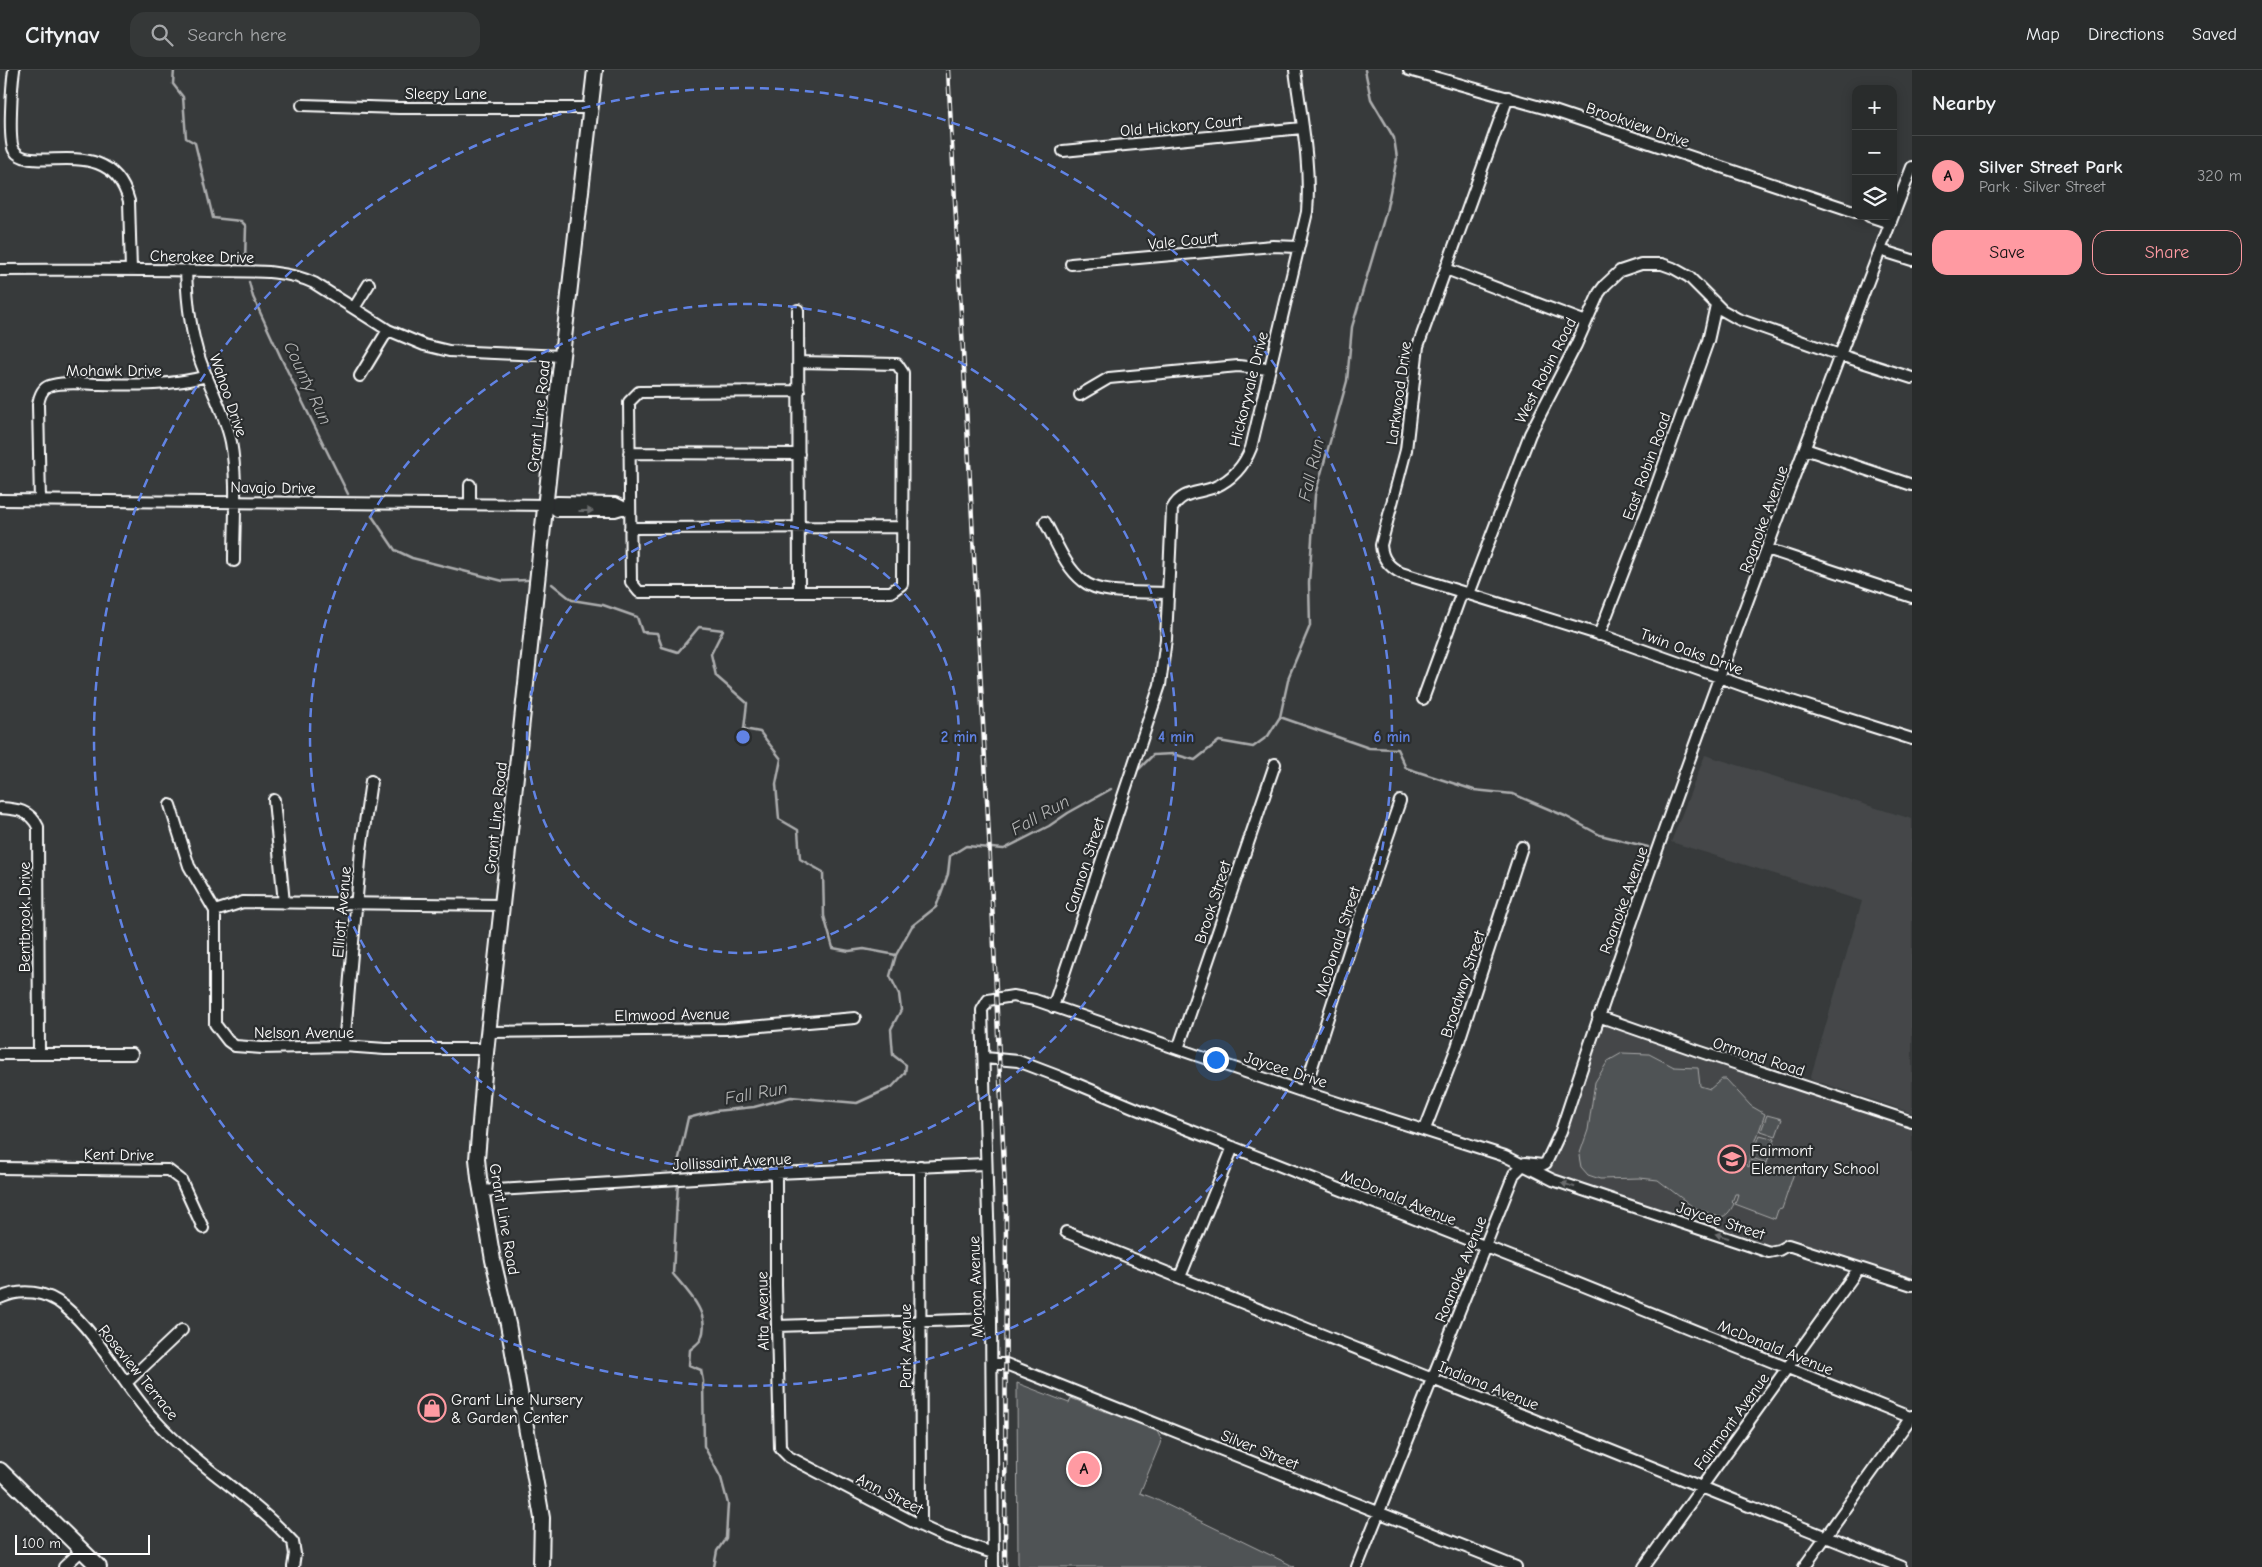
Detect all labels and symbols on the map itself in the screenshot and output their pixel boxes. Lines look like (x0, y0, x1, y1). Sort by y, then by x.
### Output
street label: Sleepy Lane (405, 85, 487, 103)
street label: Brookview Drive (1584, 99, 1692, 151)
street label: Old Hickory Court (1119, 112, 1243, 140)
street label: Vale Court (1147, 228, 1219, 254)
street label: Cherokee Drive (150, 247, 254, 267)
street label: West Robin Road (1512, 315, 1580, 426)
street label: Hickoryvale Drive (1226, 330, 1272, 449)
water label: County Run (279, 338, 336, 428)
street label: Larkwood Drive (1383, 340, 1415, 446)
street label: Wahoo Drive (205, 352, 251, 439)
street label: Grant Line Road (524, 359, 554, 473)
street label: Mohawk Drive (66, 362, 162, 380)
street label: East Robin Road (1619, 410, 1675, 523)
water label: Fall Run (1294, 437, 1329, 503)
street label: Roanoke Avenue (1736, 463, 1792, 575)
street label: Navajo Drive (230, 478, 316, 498)
one-way arrow (578, 507, 594, 515)
street label: Twin Oaks Drive (1638, 625, 1746, 679)
centre of rings (734, 728, 752, 746)
text: 2 min (941, 728, 977, 746)
text: 4 min (1158, 728, 1194, 746)
text: 6 min (1374, 728, 1410, 746)
street label: Grant Line Road (481, 761, 511, 875)
water label: Fall Run (1007, 791, 1073, 840)
street label: Cannon Street (1061, 815, 1109, 915)
street label: Roanoke Avenue (1596, 844, 1652, 956)
street label: Brook Street (1191, 858, 1235, 946)
street label: Bentbrook Drive (16, 862, 34, 972)
street label: Elliott Avenue (329, 866, 355, 959)
street label: McDonald Street (1312, 884, 1364, 998)
street label: Broadway Street (1437, 928, 1489, 1040)
street label: Elmwood Avenue (614, 1005, 730, 1025)
street label: Nelson Avenue (254, 1024, 354, 1042)
street label: Ormond Road (1710, 1034, 1807, 1080)
your location (1203, 1047, 1229, 1073)
street label: Jaycee Drive (1242, 1048, 1329, 1092)
water label: Fall Run (723, 1078, 789, 1109)
place label: Fairmont Elementary School (1751, 1142, 1879, 1178)
school or university icon: Fairmont Elementary School (1717, 1144, 1747, 1174)
street label: Kent Drive (84, 1145, 154, 1165)
street label: Jollissaint Avenue (672, 1150, 792, 1174)
street label: Grant Line Road (485, 1162, 523, 1276)
street label: McDonald Avenue (1338, 1167, 1459, 1229)
one-way arrow (1561, 1180, 1576, 1188)
street label: Jaycee Street (1674, 1198, 1767, 1244)
street label: Roanoke Avenue (1431, 1214, 1490, 1325)
one-way arrow (1715, 1232, 1730, 1239)
street label: Monon Avenue (965, 1236, 987, 1338)
street label: Alta Avenue (753, 1271, 773, 1351)
street label: Park Avenue (897, 1304, 915, 1388)
street label: McDonald Avenue (1715, 1317, 1836, 1379)
street label: Roseview Terrace (94, 1321, 182, 1424)
street label: Indiana Avenue (1436, 1358, 1541, 1414)
street label: Fairmont Avenue (1691, 1369, 1773, 1474)
place label: Grant Line Nursery & Garden Center (451, 1391, 583, 1427)
shop icon: Grant Line Nursery & Garden Center (417, 1393, 447, 1423)
street label: Silver Street (1218, 1426, 1301, 1474)
pin: A (1068, 1450, 1100, 1488)
street label: Ann Street (853, 1469, 926, 1519)
scale bar (15, 1532, 150, 1555)

